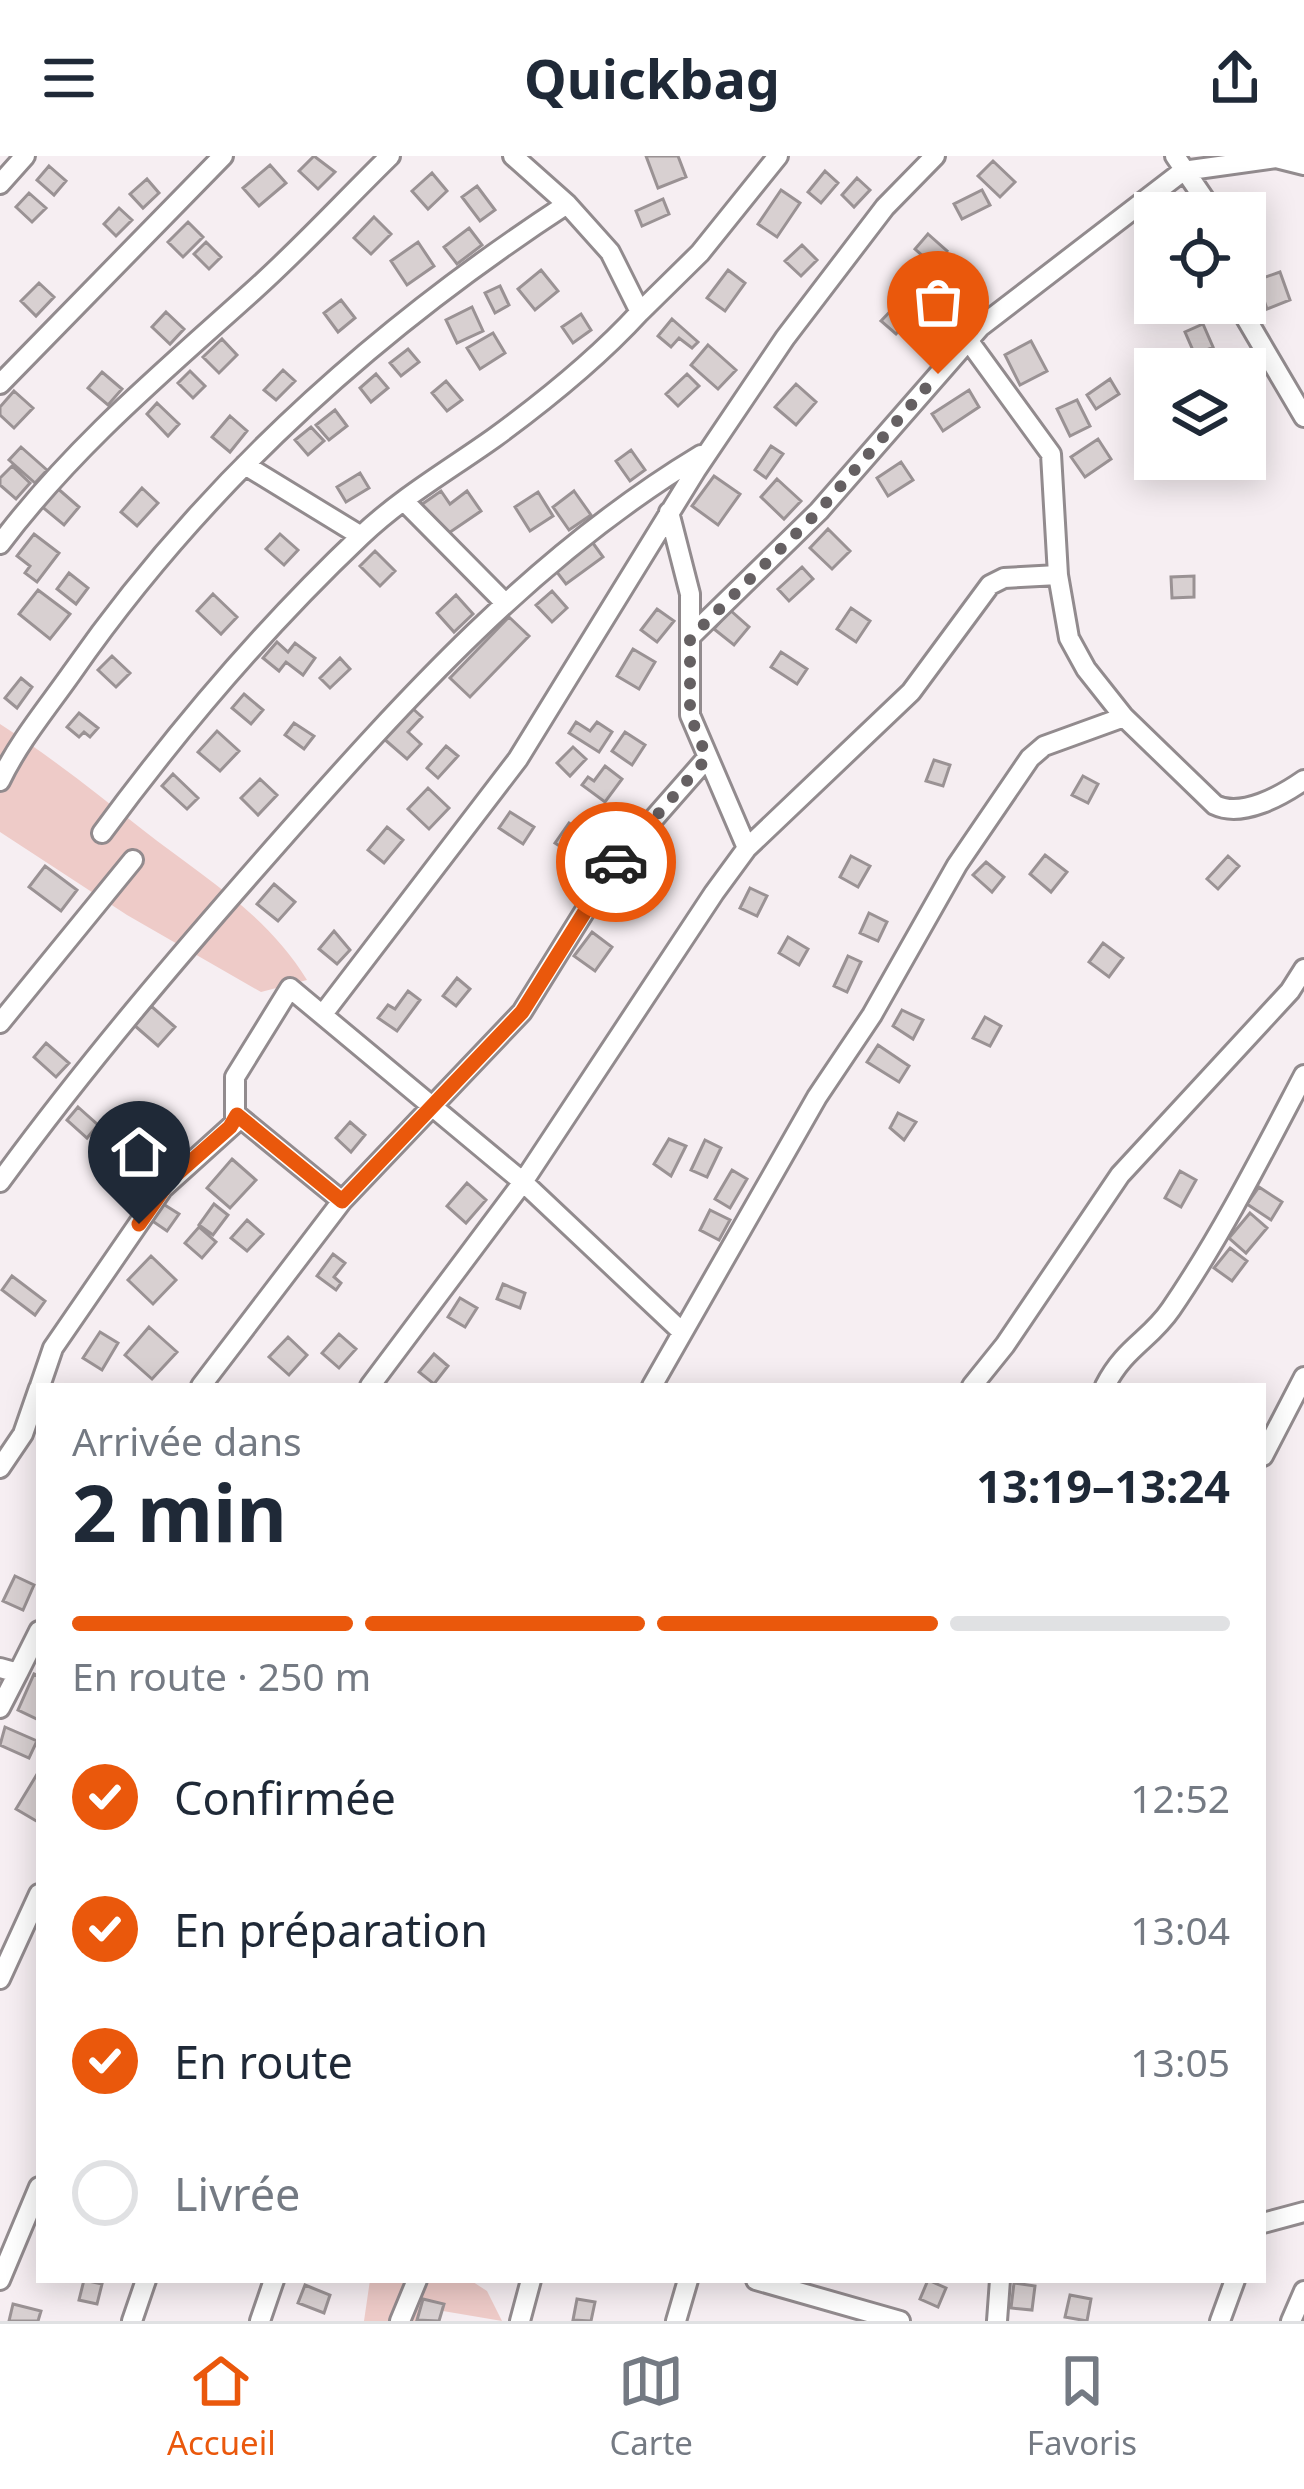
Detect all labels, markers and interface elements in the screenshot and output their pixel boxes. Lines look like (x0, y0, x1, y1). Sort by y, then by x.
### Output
text: Quickbag (524, 41, 780, 115)
icon: menu (36, 45, 102, 111)
icon: share (1202, 45, 1268, 111)
map controls (1134, 192, 1266, 480)
button: locate (1134, 192, 1266, 324)
pin (887, 251, 989, 374)
icon: bag (905, 269, 971, 335)
button: layers (1134, 348, 1266, 480)
courier (556, 802, 676, 922)
icon: car (583, 829, 649, 895)
pin (88, 1101, 190, 1224)
icon: home (106, 1119, 172, 1185)
text: Arrivée dans (72, 1414, 302, 1467)
text: 13:19–13:24 (976, 1455, 1230, 1516)
text: 2 min (72, 1459, 287, 1565)
text: En route · 250 m (72, 1649, 371, 1702)
icon: check (72, 1764, 138, 1830)
text: Confirmée (174, 1767, 396, 1828)
text: 12:52 (1130, 1771, 1230, 1824)
icon: check (72, 1896, 138, 1962)
text: En préparation (174, 1899, 488, 1960)
text: 13:04 (1130, 1903, 1230, 1956)
icon: check (72, 2028, 138, 2094)
text: En route (174, 2031, 353, 2092)
text: 13:05 (1130, 2035, 1230, 2088)
text: Livrée (174, 2163, 301, 2224)
tab: Accueil (167, 2348, 276, 2465)
tab: Carte (609, 2348, 693, 2465)
tab: Favoris (1027, 2348, 1137, 2465)

